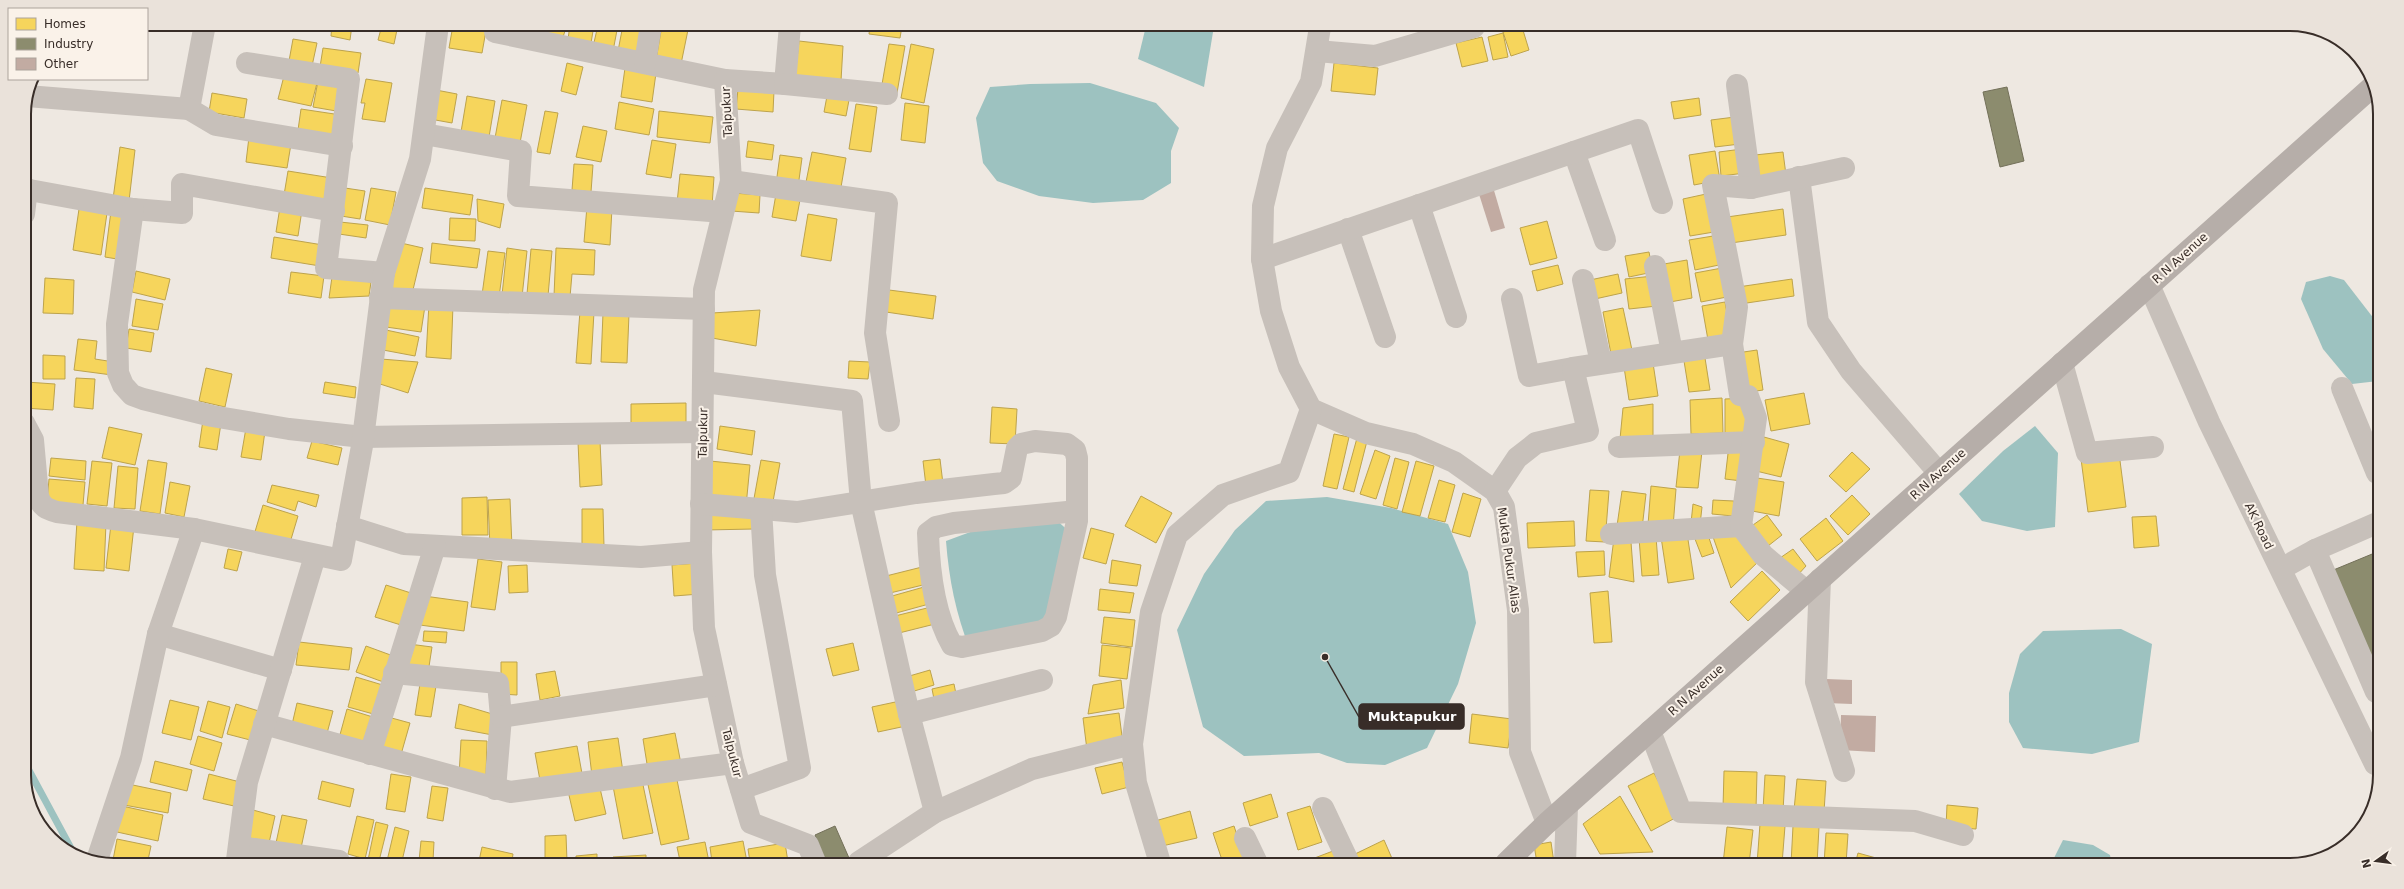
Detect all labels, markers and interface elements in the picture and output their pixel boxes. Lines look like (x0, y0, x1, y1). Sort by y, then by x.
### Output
legend (8, 8, 148, 80)
text: Homes (44, 17, 86, 31)
text: Industry (44, 37, 93, 51)
text: Other (44, 57, 78, 71)
street label: Talpukur (719, 86, 735, 139)
street label: R N Avenue (2149, 230, 2211, 286)
street label: Talpukur (696, 408, 710, 459)
street label: R N Avenue (1907, 446, 1969, 502)
street label: AK Road (2242, 500, 2276, 552)
street label: Mukta Pukur Alias (1495, 506, 1523, 614)
street label: R N Avenue (1665, 662, 1727, 718)
callout: Muktapukur (1359, 704, 1464, 729)
text: Muktapukur (1368, 709, 1457, 724)
street label: Talpukur (719, 726, 745, 779)
north arrow (2356, 841, 2396, 881)
text: N (2359, 857, 2374, 869)

